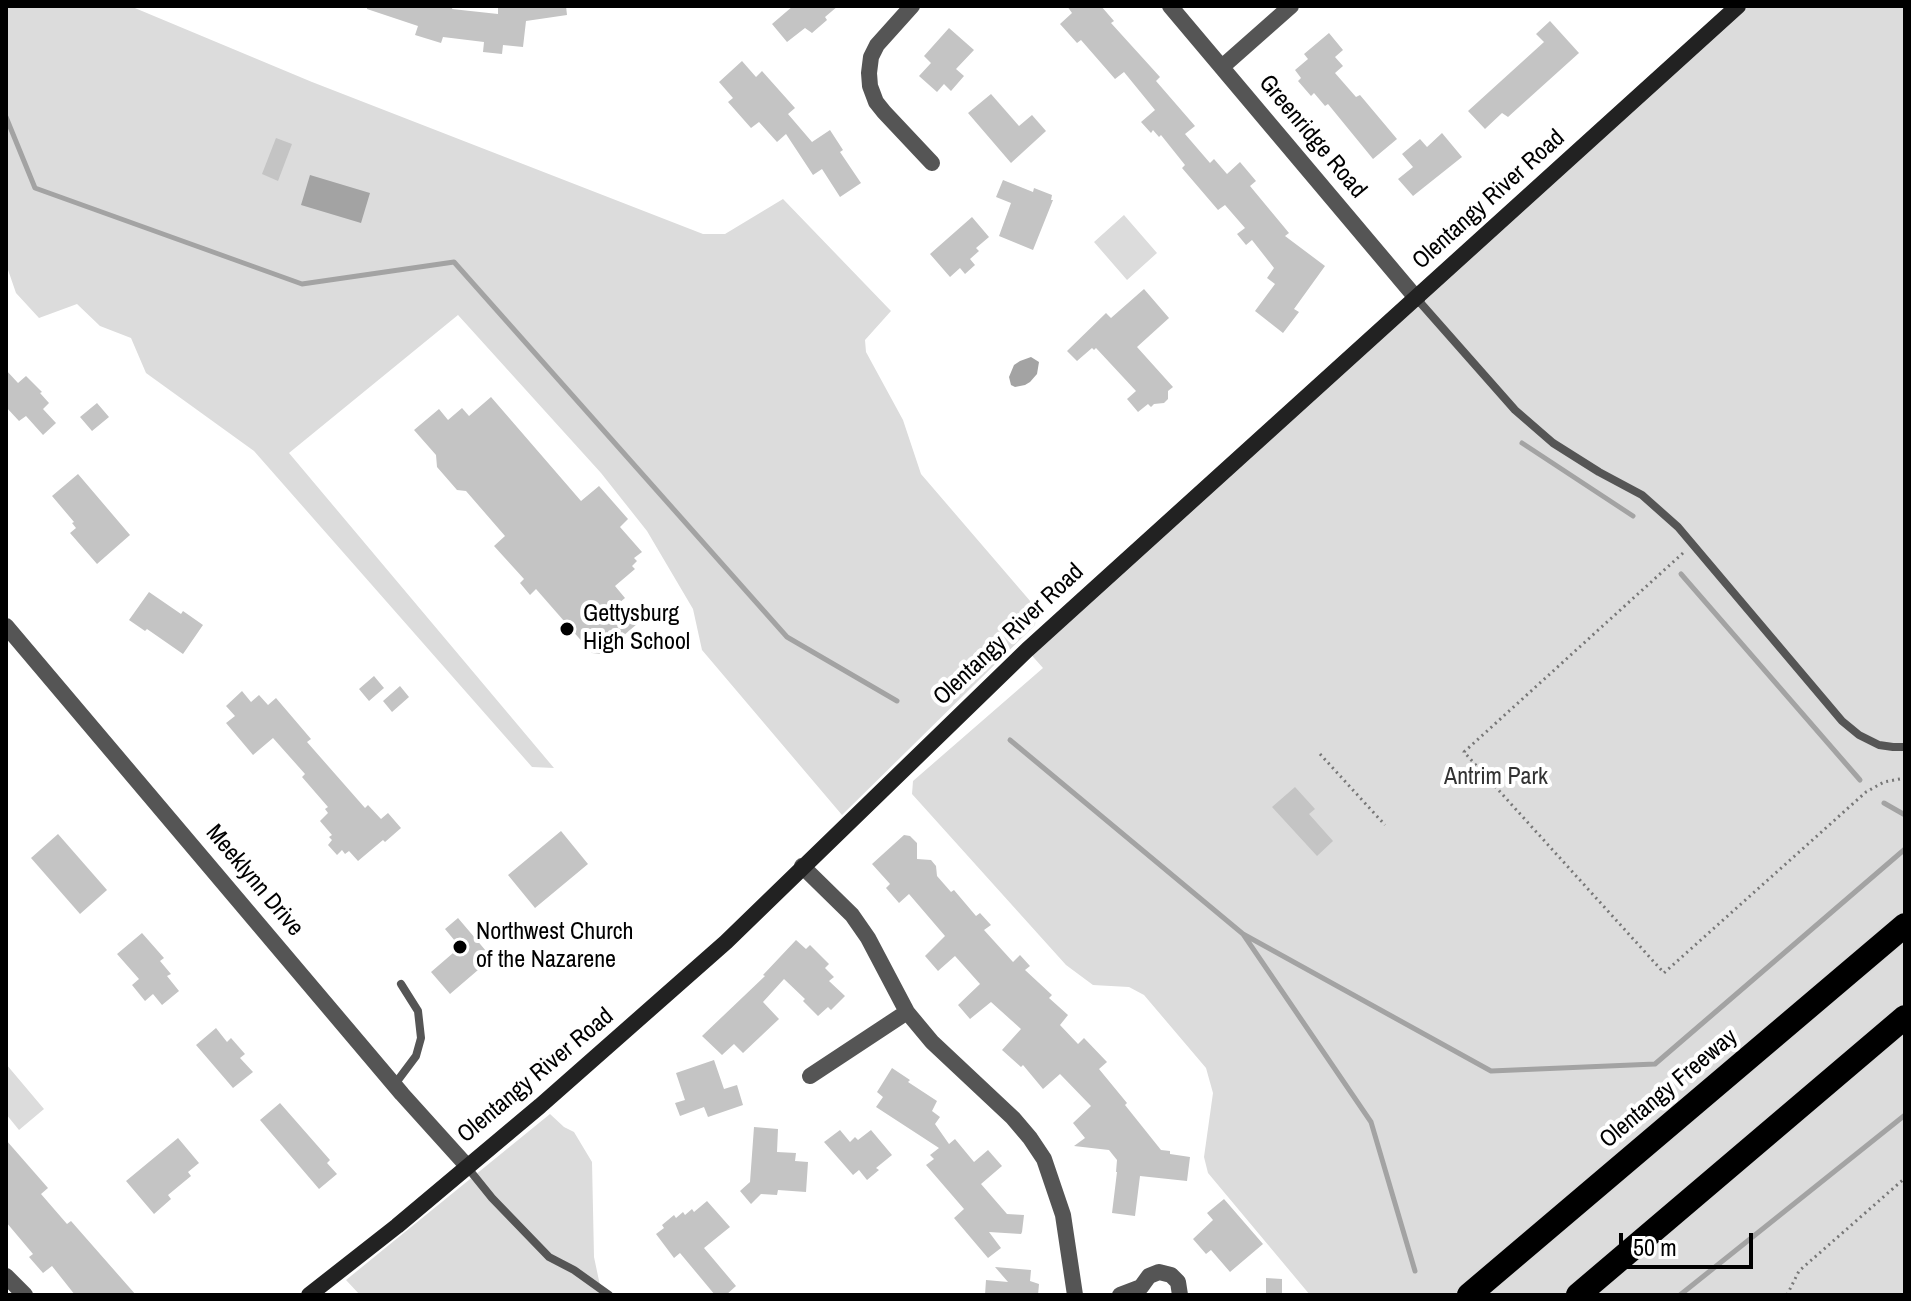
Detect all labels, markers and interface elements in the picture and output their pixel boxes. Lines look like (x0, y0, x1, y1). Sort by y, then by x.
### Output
street label: Greenridge Road (1252, 70, 1372, 204)
street label: Olentangy River Road (1407, 124, 1571, 276)
street label: Olentangy River Road (928, 558, 1090, 712)
place label: Gettysburg High School (583, 601, 690, 657)
marker: Gettysburg High School (558, 620, 576, 638)
park label: Antrim Park (1444, 764, 1548, 792)
street label: Meeklynn Drive (199, 819, 309, 943)
place label: Northwest Church of the Nazarene (476, 919, 633, 975)
marker: Northwest Church of the Nazarene (451, 938, 469, 956)
street label: Olentangy River Road (452, 1002, 620, 1150)
street label: Olentangy Freeway (1594, 1023, 1744, 1155)
scale bar (1623, 1217, 1757, 1267)
text: 50 m (1633, 1231, 1677, 1263)

